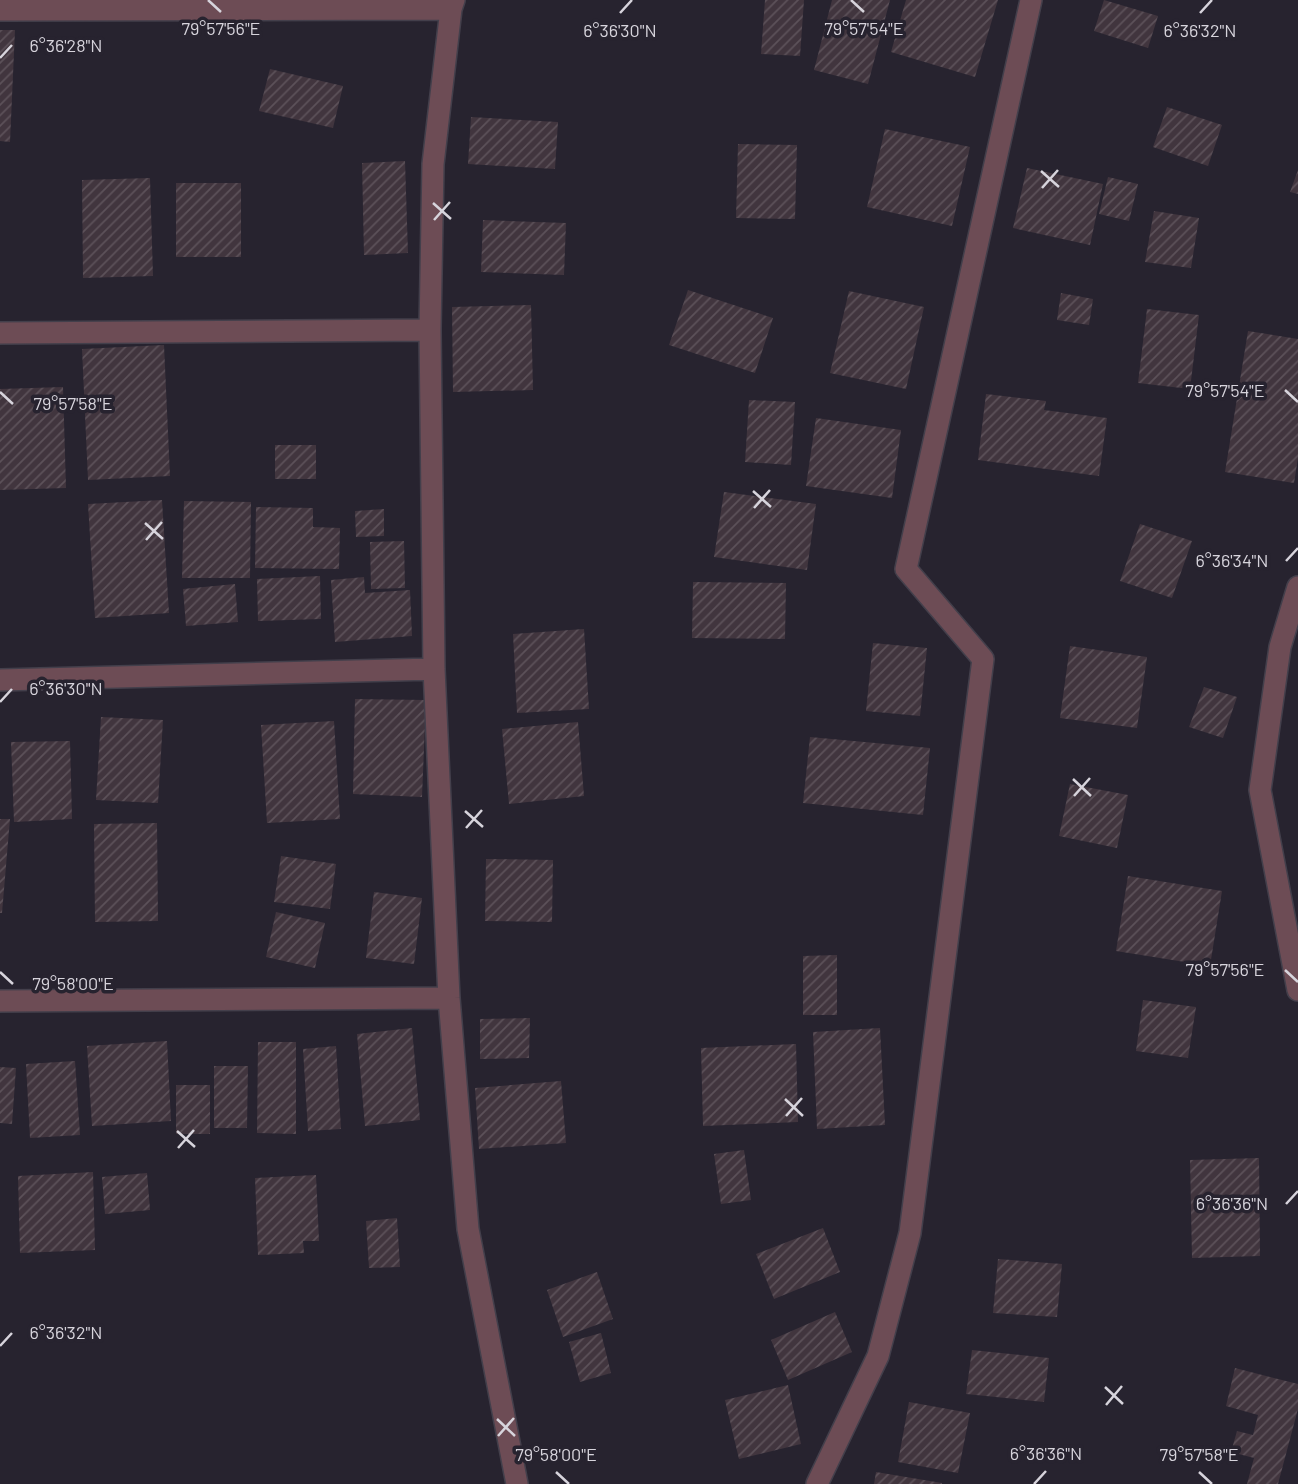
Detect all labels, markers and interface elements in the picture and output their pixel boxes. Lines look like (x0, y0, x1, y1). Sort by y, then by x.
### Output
text: 79°57'56"E (181, 17, 261, 39)
text: 79°57'54"E (824, 17, 904, 39)
text: 6°36'30"N (583, 19, 657, 41)
text: 6°36'32"N (1164, 19, 1236, 41)
text: 6°36'28"N (30, 34, 102, 56)
text: 79°57'54"E (1185, 379, 1265, 401)
text: 79°57'58"E (33, 392, 113, 414)
text: 6°36'34"N (1196, 549, 1268, 571)
text: 6°36'30"N (29, 677, 103, 699)
text: 79°57'56"E (1185, 958, 1265, 980)
text: 79°58'00"E (32, 972, 114, 994)
text: 6°36'36"N (1196, 1192, 1268, 1214)
text: 6°36'32"N (30, 1321, 102, 1343)
text: 6°36'36"N (1010, 1442, 1082, 1464)
text: 79°58'00"E (515, 1443, 597, 1465)
text: 79°57'58"E (1159, 1443, 1239, 1465)

